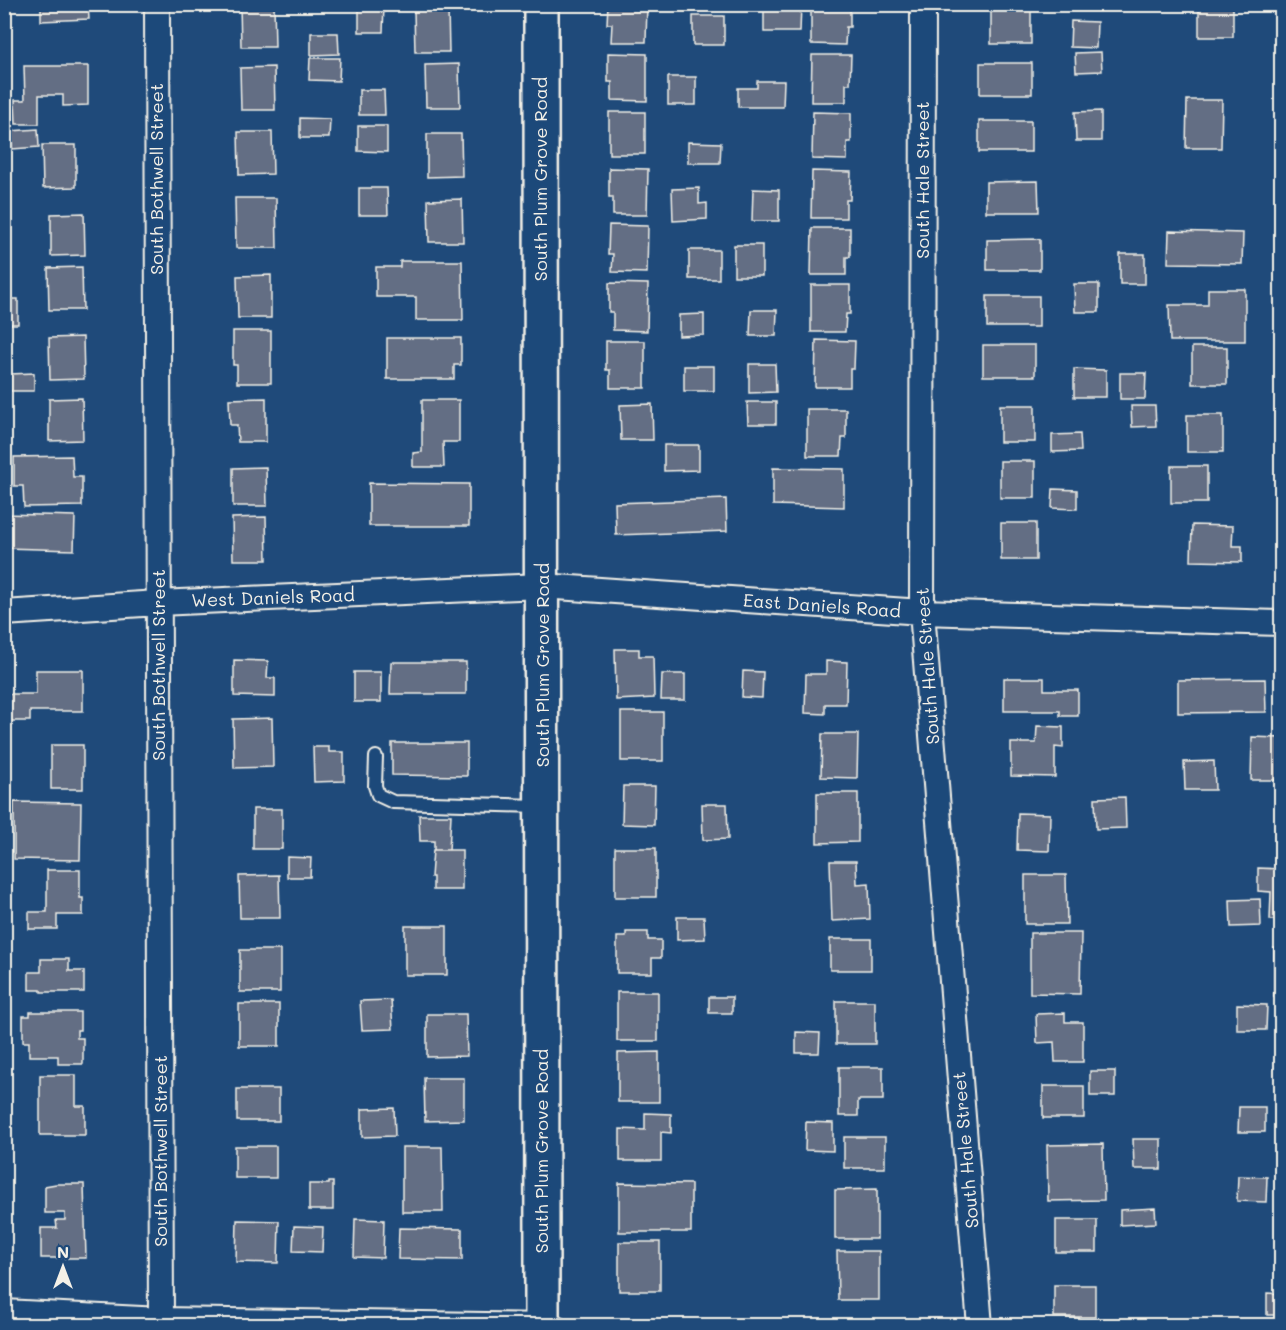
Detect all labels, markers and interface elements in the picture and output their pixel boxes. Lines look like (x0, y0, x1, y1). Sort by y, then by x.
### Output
street label: South Plum Grove Road (528, 77, 552, 281)
street label: South Bothwell Street (144, 83, 168, 275)
street label: South Hale Street (910, 101, 934, 259)
street label: South Plum Grove Road (530, 563, 554, 767)
street label: South Bothwell Street (146, 569, 170, 761)
street label: West Daniels Road (191, 582, 355, 612)
street label: South Hale Street (910, 587, 944, 745)
street label: East Daniels Road (742, 588, 902, 622)
street label: South Plum Grove Road (529, 1049, 553, 1253)
street label: South Bothwell Street (148, 1055, 172, 1247)
street label: South Hale Street (946, 1071, 984, 1229)
north arrow (33, 1237, 93, 1297)
text: N (57, 1241, 69, 1262)

